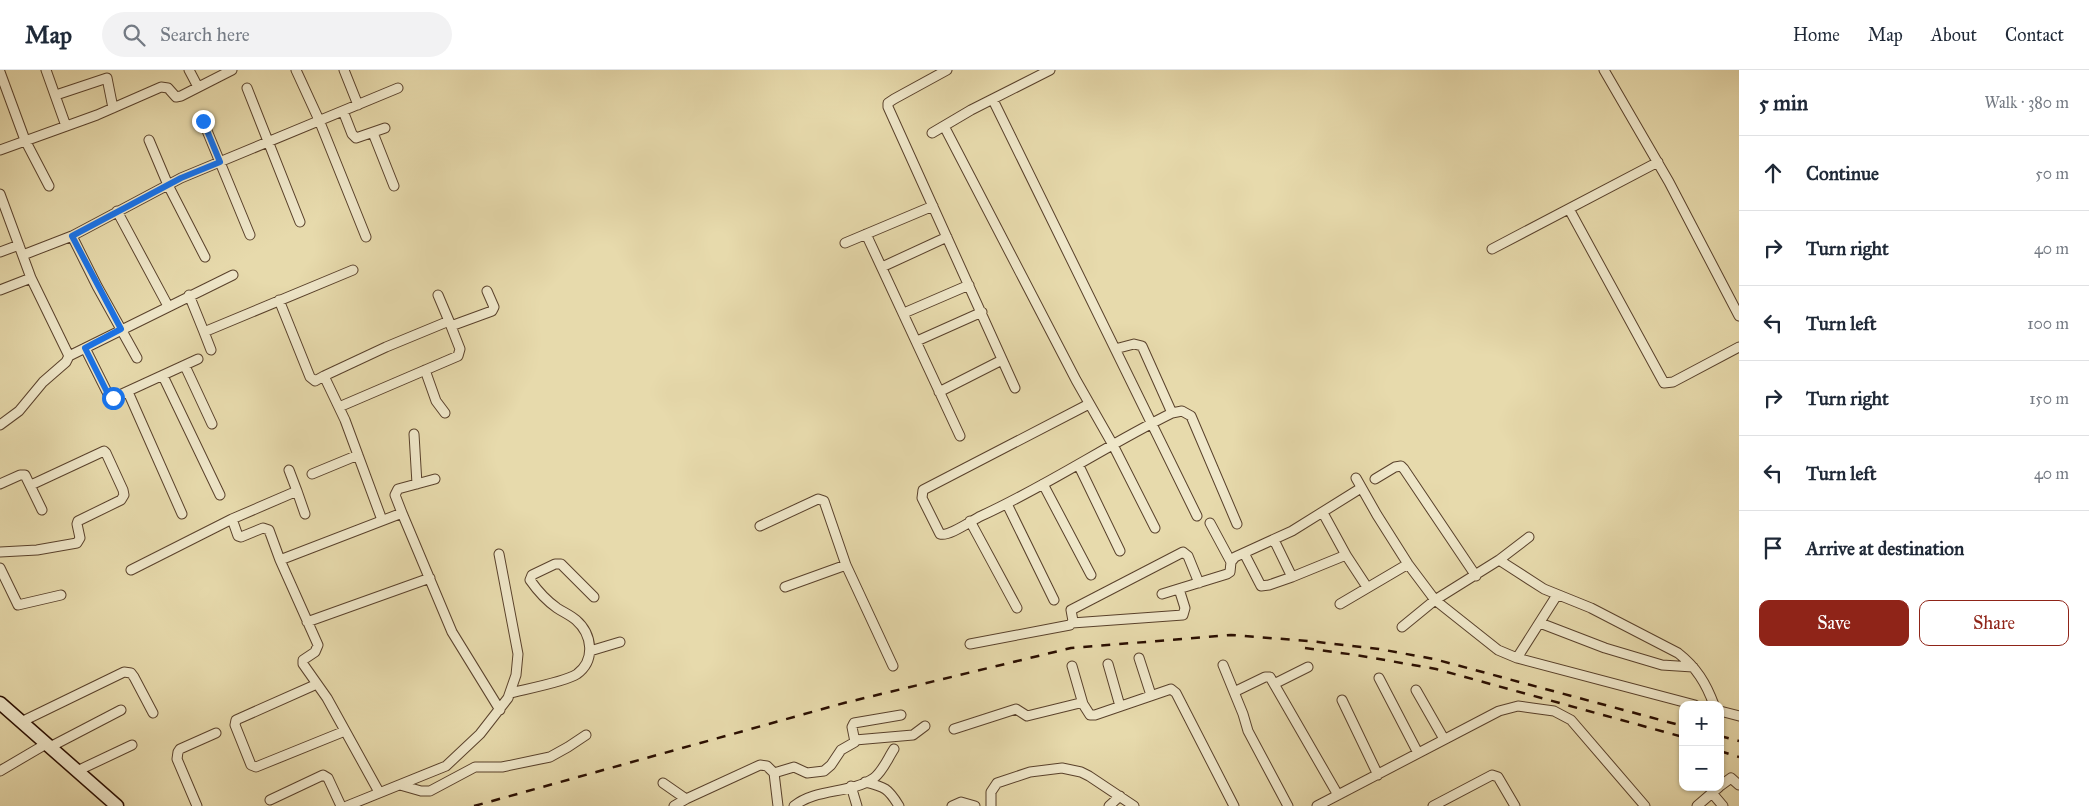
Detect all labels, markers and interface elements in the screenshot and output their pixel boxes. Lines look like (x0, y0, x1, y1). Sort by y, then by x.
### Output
search box (102, 12, 452, 57)
text: Map (25, 20, 72, 50)
icon: search (120, 21, 148, 49)
text: Search here (160, 23, 250, 46)
text: Home (1793, 24, 1840, 46)
text: Map (1868, 24, 1903, 46)
text: About (1931, 24, 1977, 46)
text: Contact (2005, 24, 2064, 46)
text: 5 min (1759, 90, 1808, 116)
text: Walk · 380 m (1985, 93, 2069, 112)
route end (192, 110, 215, 133)
icon: ahead (1759, 159, 1787, 187)
text: Continue (1806, 162, 1879, 185)
text: 50 m (2035, 164, 2069, 183)
icon: right (1759, 234, 1787, 262)
text: Turn right (1806, 237, 1889, 260)
text: 40 m (2034, 239, 2069, 258)
icon: left (1759, 309, 1787, 337)
text: Turn left (1806, 312, 1876, 335)
text: 100 m (2027, 314, 2069, 333)
icon: right (1759, 384, 1787, 412)
route start (102, 387, 125, 410)
text: Turn right (1806, 387, 1889, 410)
text: 150 m (2029, 389, 2069, 408)
icon: left (1759, 459, 1787, 487)
text: Turn left (1806, 462, 1876, 485)
text: 40 m (2034, 464, 2069, 483)
icon: arrive (1759, 534, 1787, 562)
text: Arrive at destination (1806, 537, 1964, 560)
button: Save (1759, 600, 1909, 646)
button: Share (1919, 600, 2069, 646)
map controls (1679, 701, 1724, 791)
button: + (1679, 701, 1724, 746)
button: − (1679, 746, 1724, 791)

